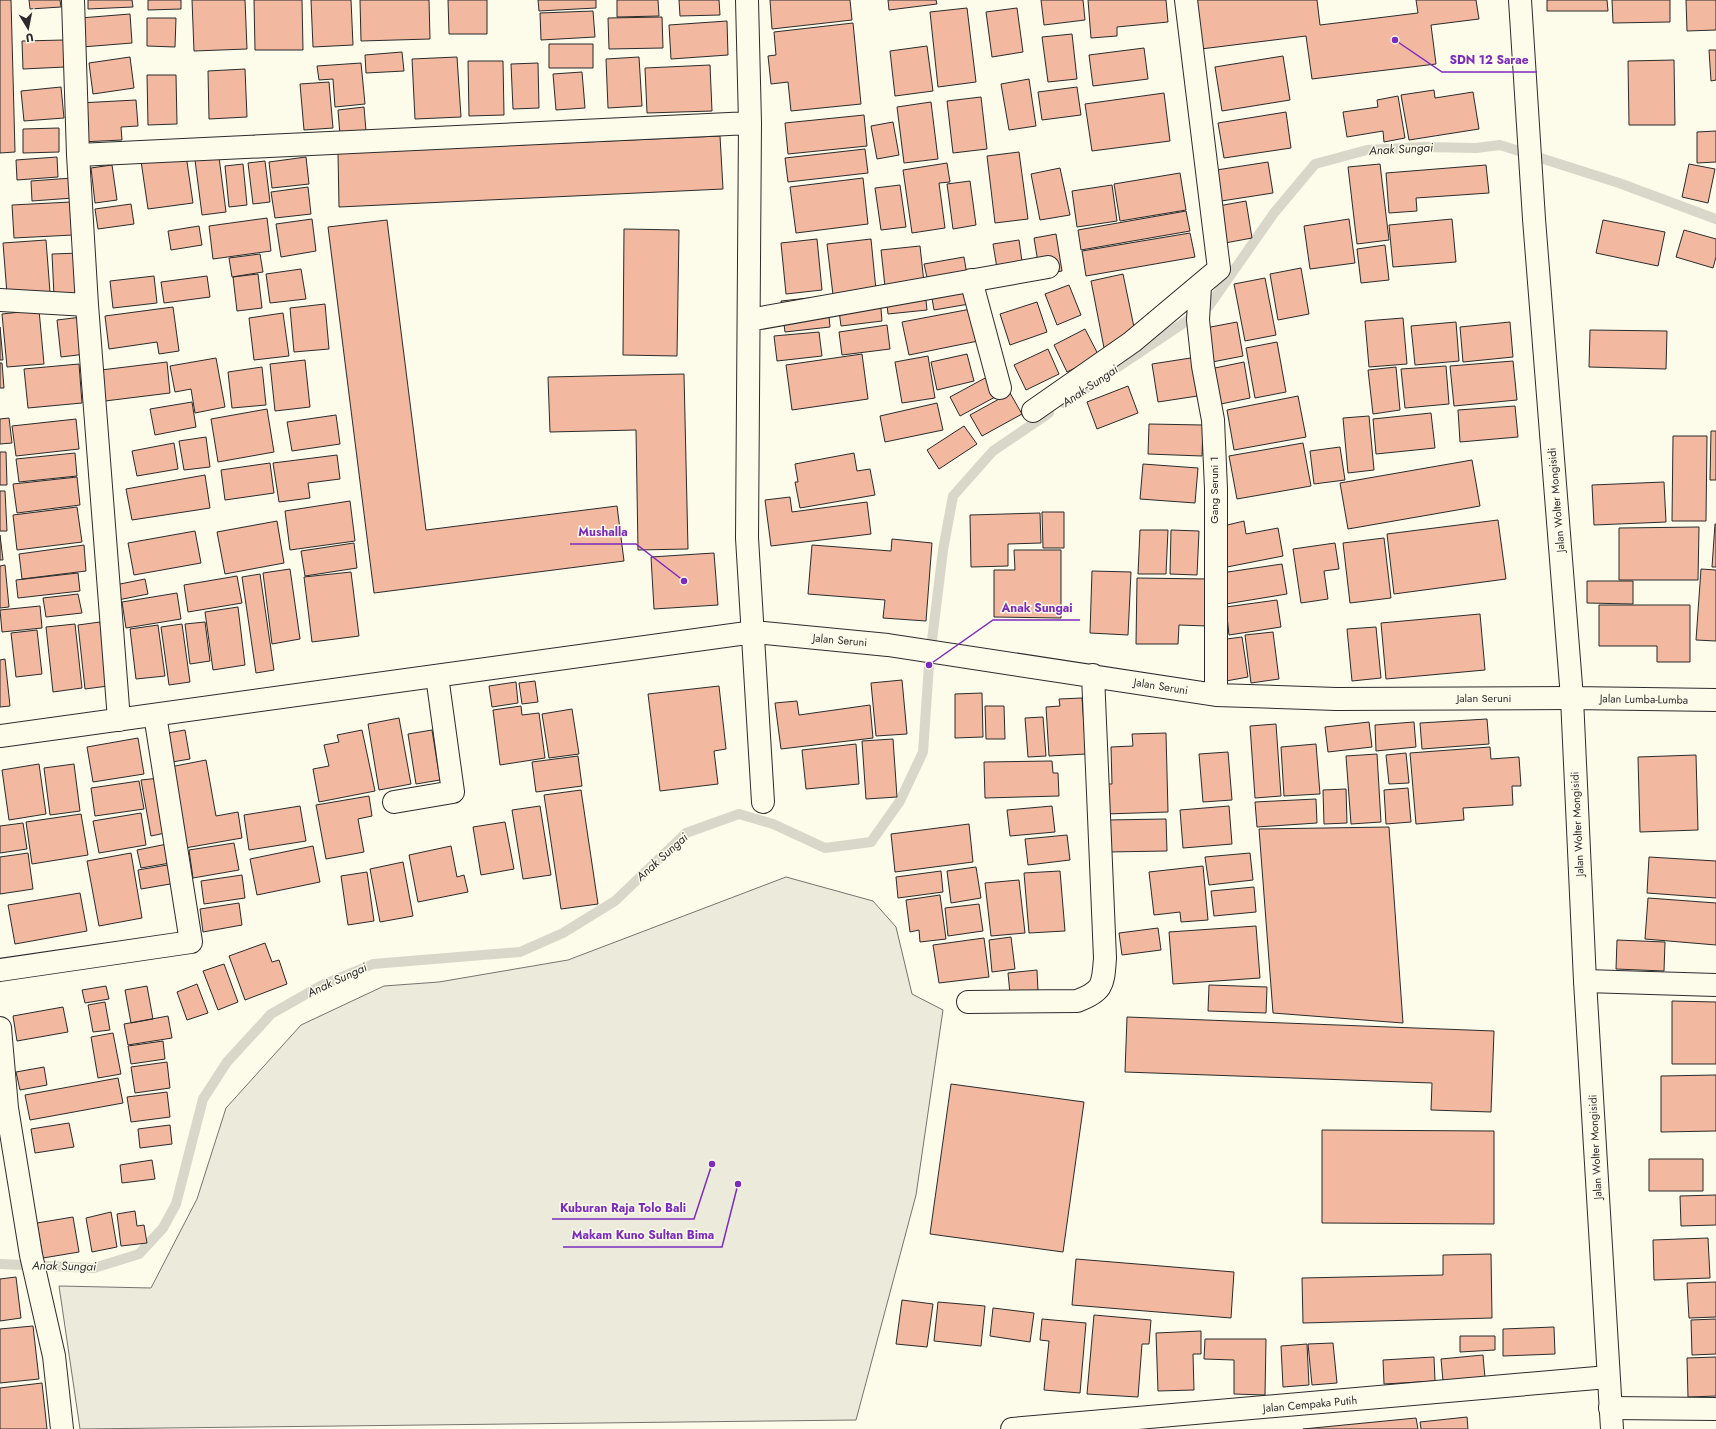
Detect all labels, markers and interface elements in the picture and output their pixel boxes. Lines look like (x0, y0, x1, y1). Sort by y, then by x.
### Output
north arrow (8, 8, 48, 48)
text: U (25, 29, 35, 46)
callout: SDN 12 Sarae (1442, 48, 1537, 72)
text: SDN 12 Sarae (1449, 51, 1529, 69)
water label: Anak Sungai (1368, 138, 1434, 160)
water label: Anak Sungai (1058, 360, 1122, 412)
street label: Jalan Wolter Mongisidi (1543, 447, 1569, 555)
street label: Gang Seruni 1 (1206, 456, 1222, 524)
callout: Mushalla (570, 520, 636, 544)
text: Mushalla (578, 523, 628, 541)
callout: Anak Sungai (993, 596, 1080, 620)
text: Anak Sungai (1000, 599, 1073, 617)
street label: Jalan Seruni (810, 629, 868, 650)
street label: Jalan Seruni (1131, 674, 1189, 698)
street label: Jalan Seruni (1455, 690, 1511, 706)
street label: Jalan Lumba-Lumba (1598, 690, 1688, 708)
street label: Jalan Wolter Mongisidi (1566, 771, 1588, 879)
water label: Anak Sungai (631, 828, 693, 886)
water label: Anak Sungai (303, 958, 371, 1002)
street label: Jalan Wolter Mongisidi (1584, 1094, 1606, 1202)
callout: Kuburan Raja Tolo Bali (552, 1195, 694, 1219)
text: Kuburan Raja Tolo Bali (560, 1199, 686, 1217)
callout: Makam Kuno Sultan Bima (563, 1223, 722, 1247)
text: Makam Kuno Sultan Bima (572, 1226, 714, 1244)
water label: Anak Sungai (31, 1256, 97, 1276)
street label: Jalan Cempaka Putih (1260, 1392, 1358, 1416)

